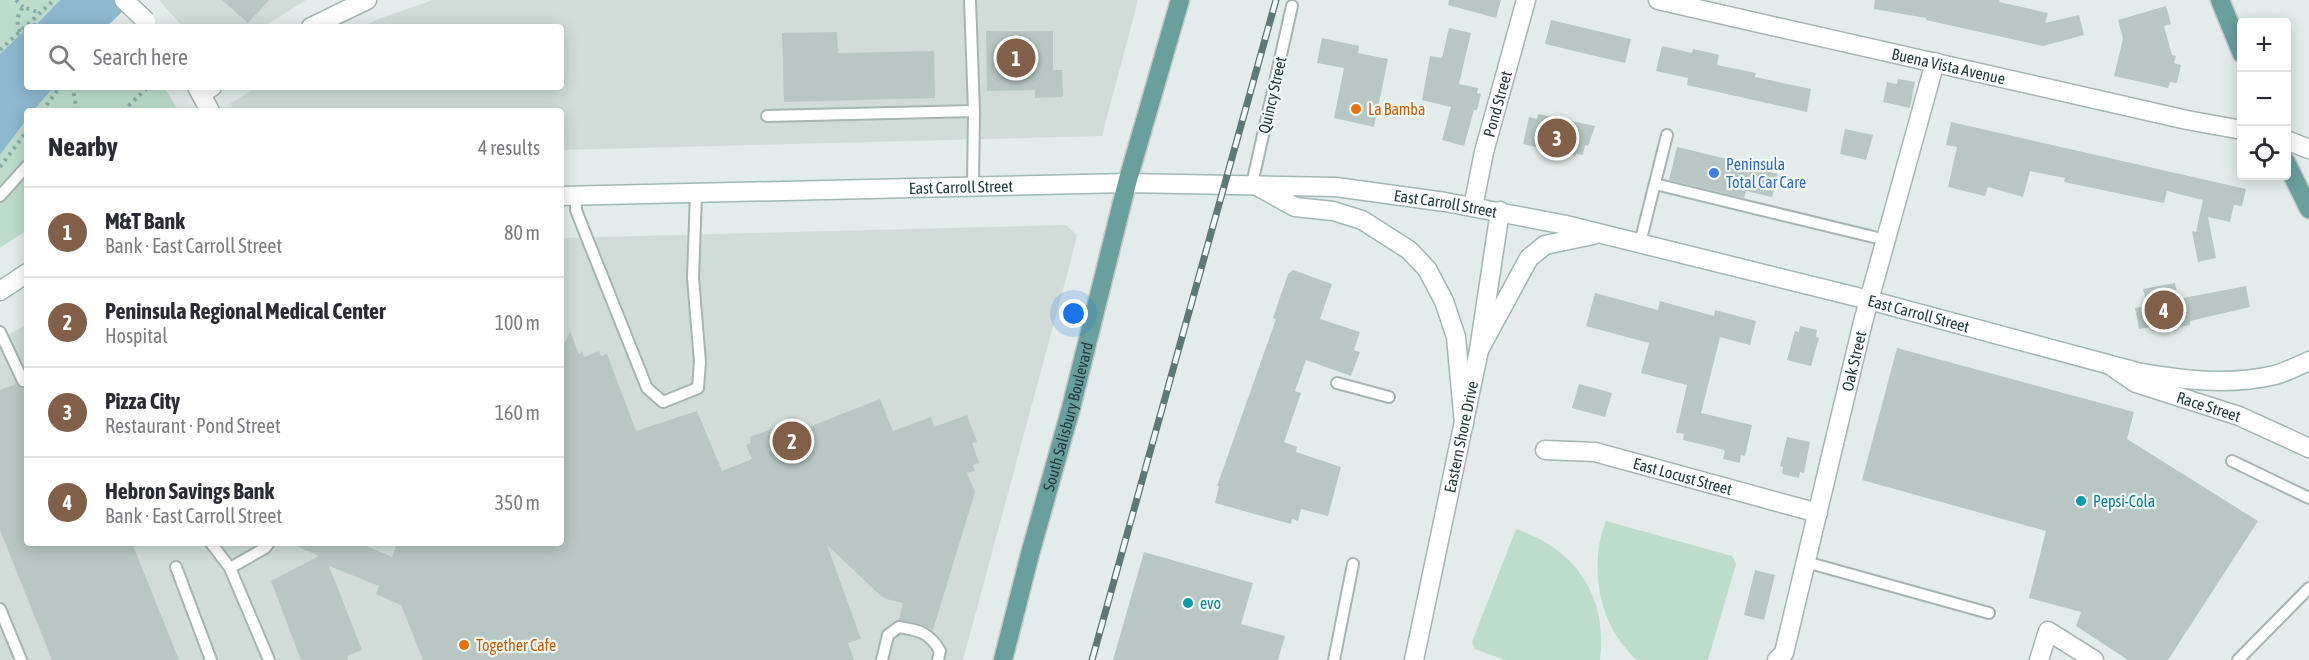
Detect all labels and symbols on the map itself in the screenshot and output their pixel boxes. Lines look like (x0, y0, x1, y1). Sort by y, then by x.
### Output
pin: 1 (996, 36, 1036, 80)
street label: Buena Vista Avenue (1890, 44, 2007, 88)
street label: Quincy Street (1254, 54, 1291, 135)
street label: Pond Street (1480, 68, 1515, 139)
place label: La Bamba (1368, 100, 1425, 118)
marker: La Bamba (1349, 102, 1363, 116)
pin: 3 (1538, 116, 1576, 160)
place label: Peninsula Total Car Care (1726, 155, 1806, 191)
marker: Peninsula Total Car Care (1707, 166, 1721, 180)
street label: East Carroll Street (909, 177, 1014, 197)
street label: East Carroll Street (1393, 186, 1499, 221)
pin: 4 (2144, 288, 2184, 332)
street label: East Carroll Street (1866, 291, 1972, 336)
your location (1059, 299, 1088, 328)
street label: Oak Street (1838, 329, 1870, 393)
street label: South Salisbury Boulevard (1039, 340, 1096, 493)
street label: Eastern Shore Drive (1440, 379, 1481, 494)
street label: Race Street (2175, 388, 2243, 425)
pin: 2 (772, 418, 812, 464)
street label: East Locust Street (1631, 454, 1735, 498)
place label: Pepsi-Cola (2093, 492, 2155, 511)
marker: Pepsi-Cola (2074, 494, 2088, 508)
place label: evo (1200, 594, 1221, 612)
marker: evo (1181, 596, 1195, 610)
place label: Together Cafe (476, 636, 556, 655)
marker: Together Cafe (457, 638, 471, 652)

